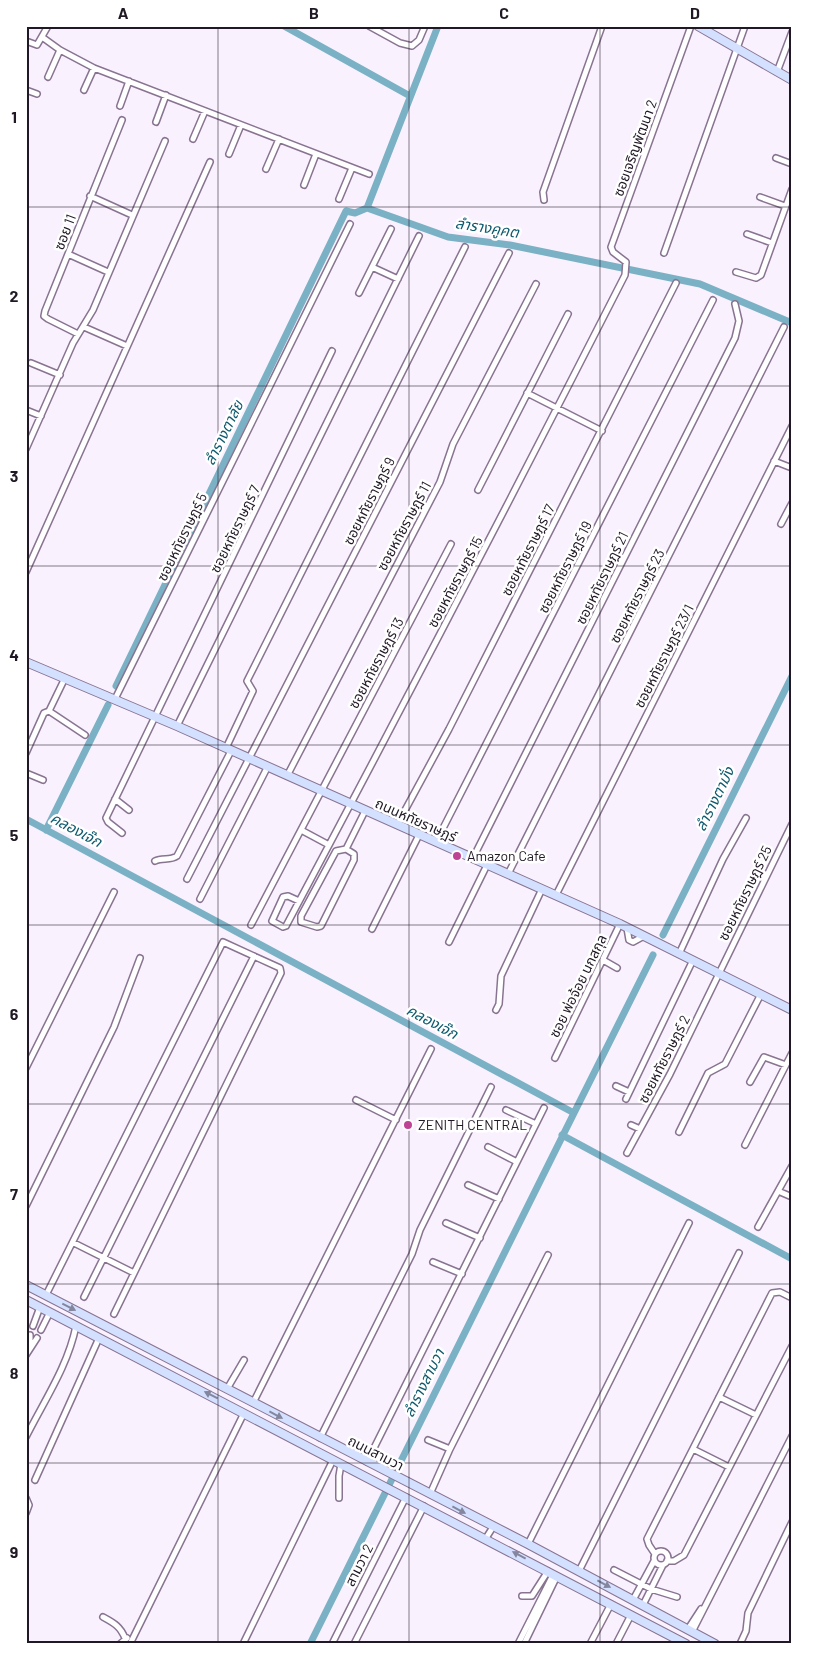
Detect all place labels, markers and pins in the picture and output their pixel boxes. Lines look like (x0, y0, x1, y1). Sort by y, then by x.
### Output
place label: Amazon Cafe (467, 847, 546, 864)
marker: Amazon Cafe (451, 850, 463, 862)
place label: ZENITH CENTRAL (418, 1116, 527, 1133)
marker: ZENITH CENTRAL (402, 1119, 414, 1131)

